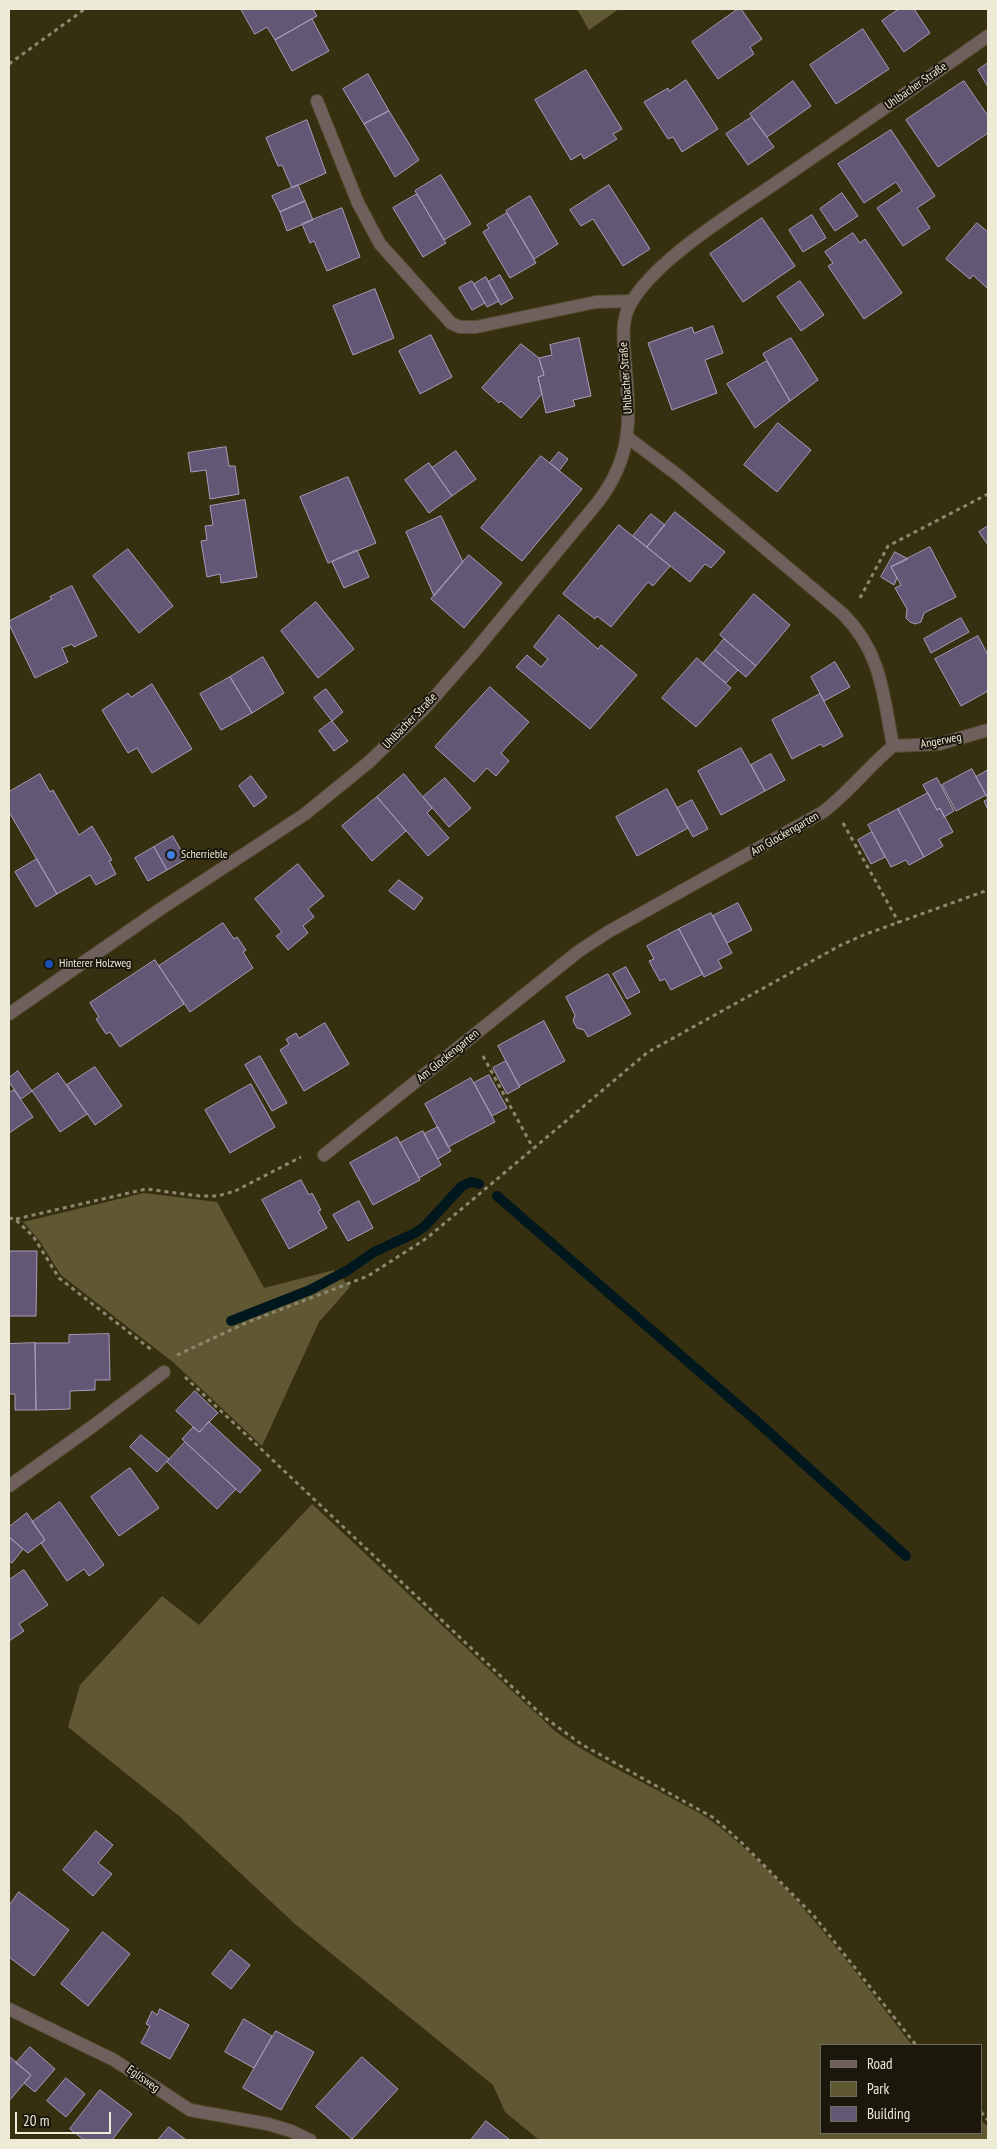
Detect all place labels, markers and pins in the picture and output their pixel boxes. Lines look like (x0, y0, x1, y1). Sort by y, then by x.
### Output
place label: Scherrieble (181, 848, 228, 862)
marker: Scherrieble (165, 849, 177, 861)
place label: Hinterer Holzweg (59, 957, 131, 971)
marker: Hinterer Holzweg (43, 958, 55, 970)

